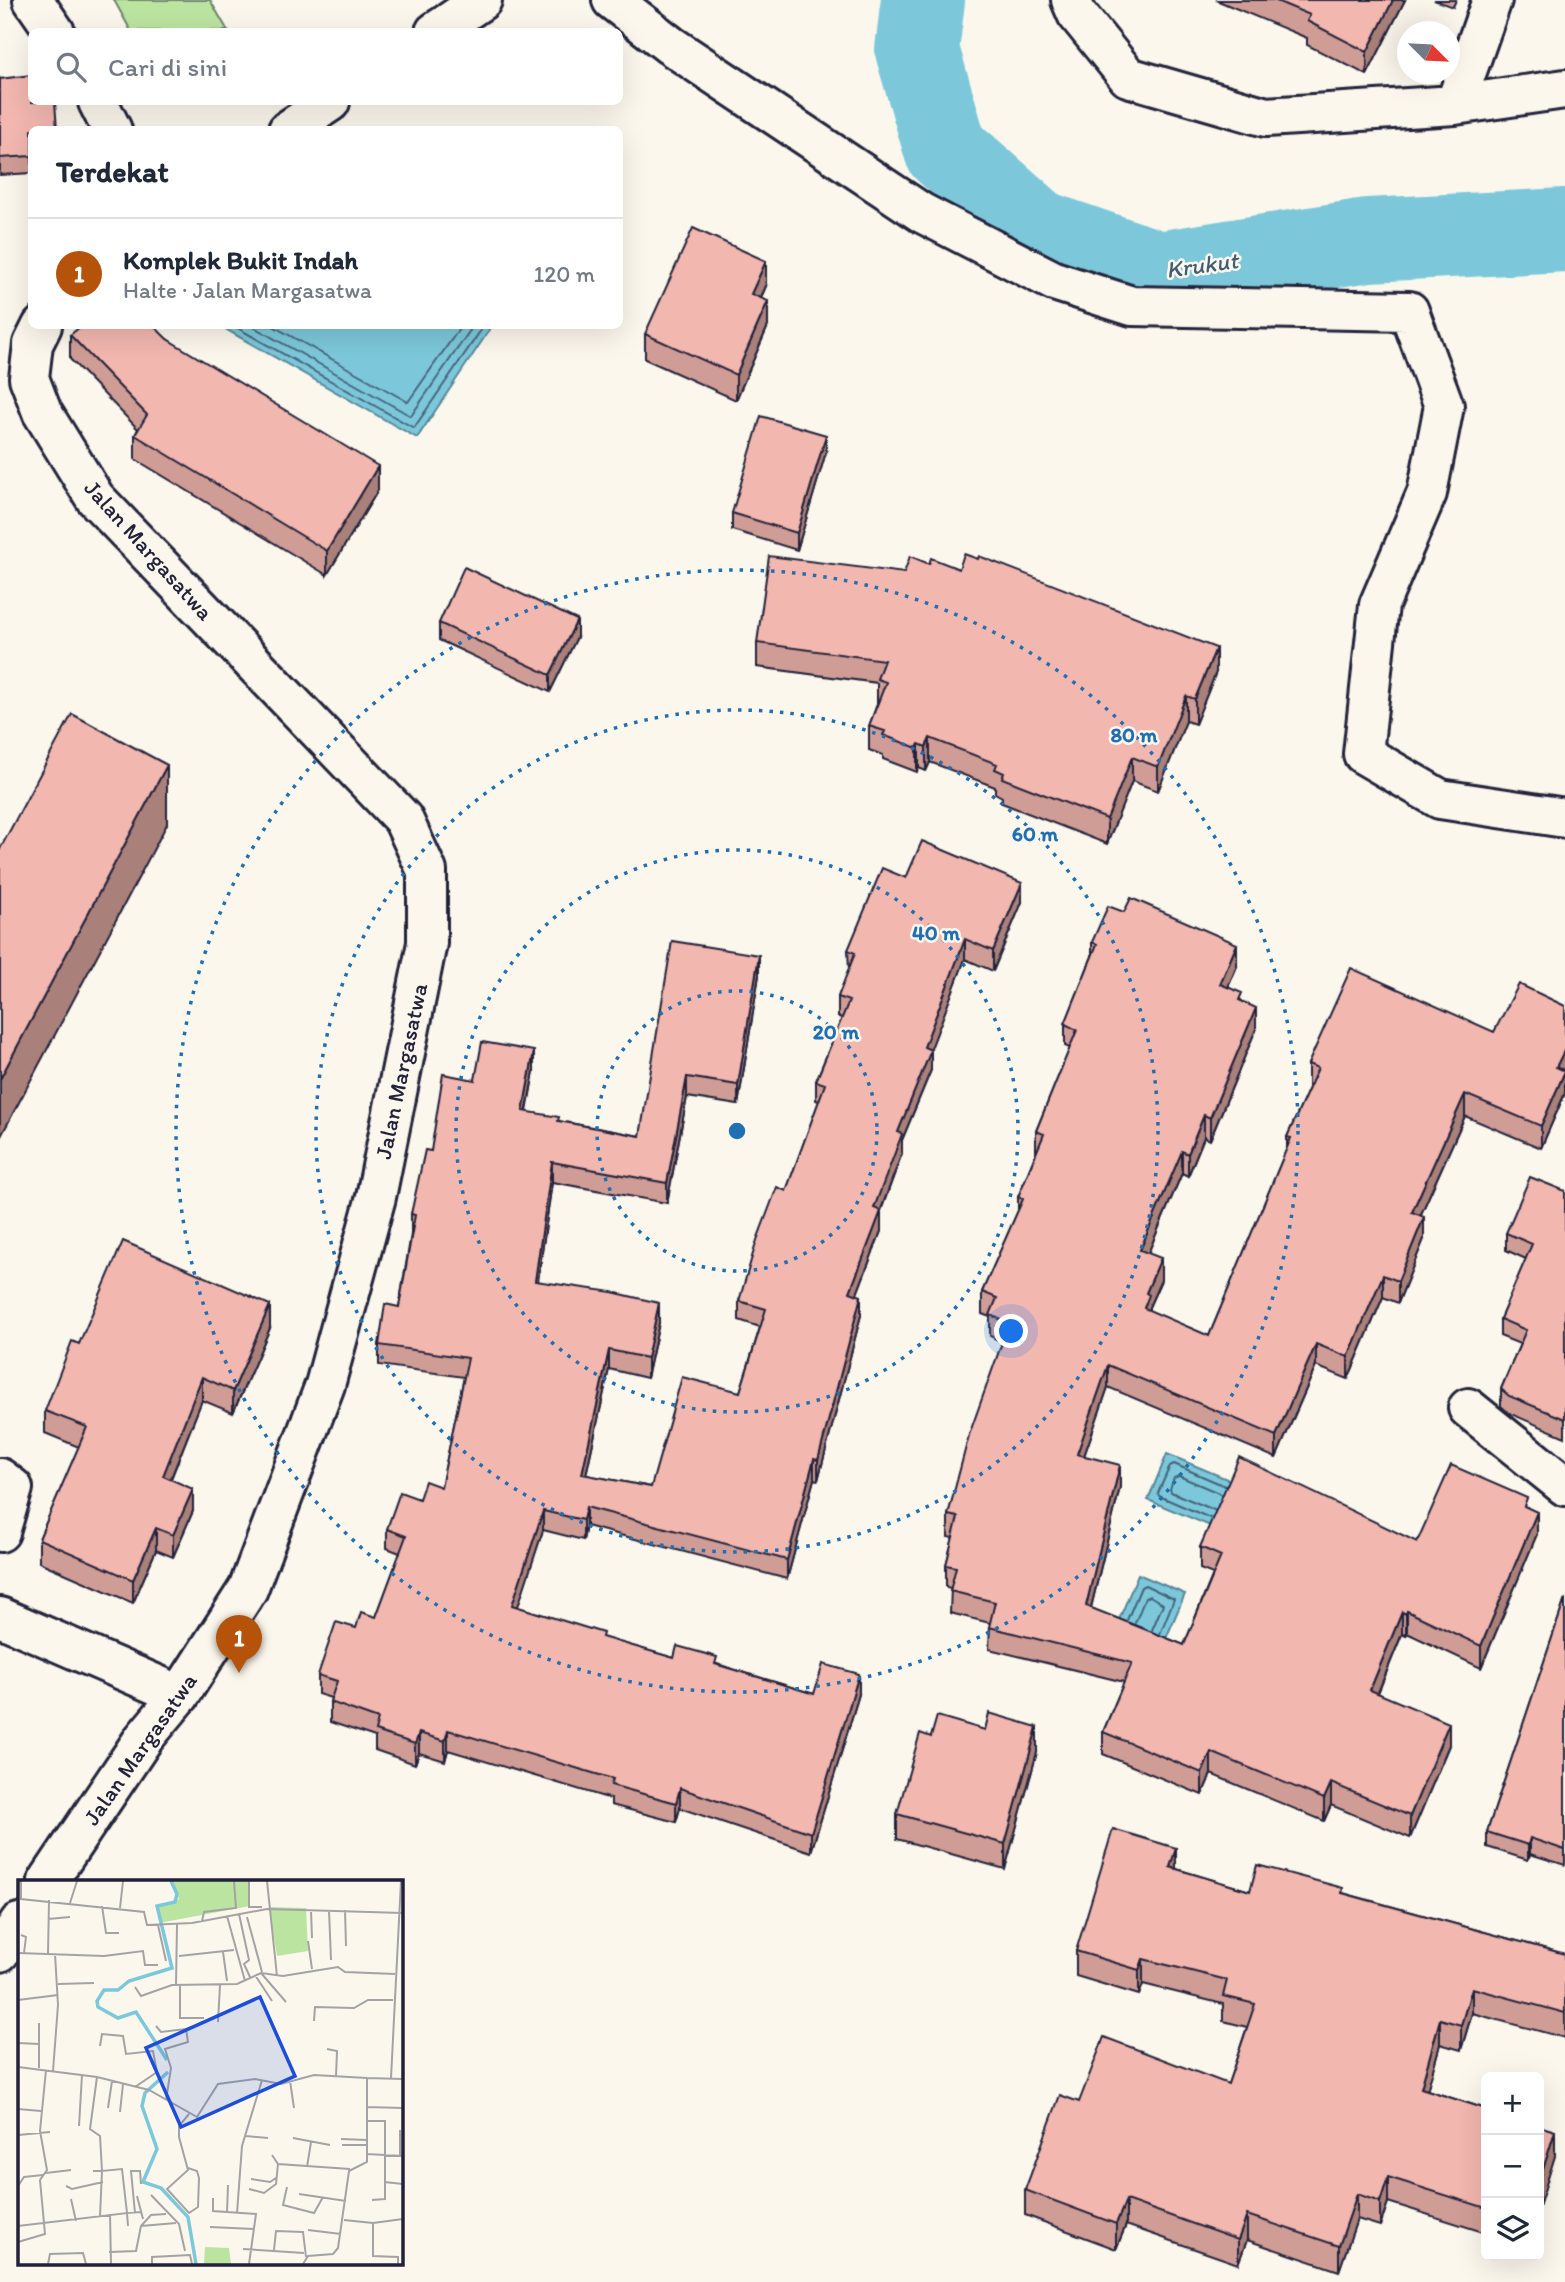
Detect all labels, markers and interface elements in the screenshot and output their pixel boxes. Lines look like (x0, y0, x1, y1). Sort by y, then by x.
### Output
north arrow (1397, 21, 1460, 84)
search box (28, 28, 623, 105)
icon: search (52, 48, 90, 86)
text: Cari di sini (108, 51, 227, 83)
text: Terdekat (56, 153, 169, 190)
text: Komplek Bukit Indah (123, 244, 358, 276)
water label: Krukut (1164, 245, 1242, 284)
text: 1 (74, 260, 84, 288)
text: 120 m (534, 260, 595, 288)
text: Halte · Jalan Margasatwa (123, 276, 372, 304)
street label: Jalan Margasatwa (79, 474, 219, 626)
text: 80 m (1111, 722, 1158, 747)
text: 60 m (1012, 821, 1059, 846)
text: 40 m (912, 920, 960, 945)
street label: Jalan Margasatwa (369, 980, 433, 1162)
text: 20 m (813, 1019, 860, 1044)
centre of rings (725, 1119, 749, 1143)
your location (994, 1314, 1028, 1348)
pin: 1 (216, 1615, 262, 1673)
street label: Jalan Margasatwa (77, 1668, 203, 1830)
inset map (18, 1880, 402, 2264)
map controls (1481, 2072, 1544, 2261)
button: + (1481, 2072, 1544, 2135)
button: − (1481, 2135, 1544, 2198)
button: layers (1481, 2198, 1544, 2261)

